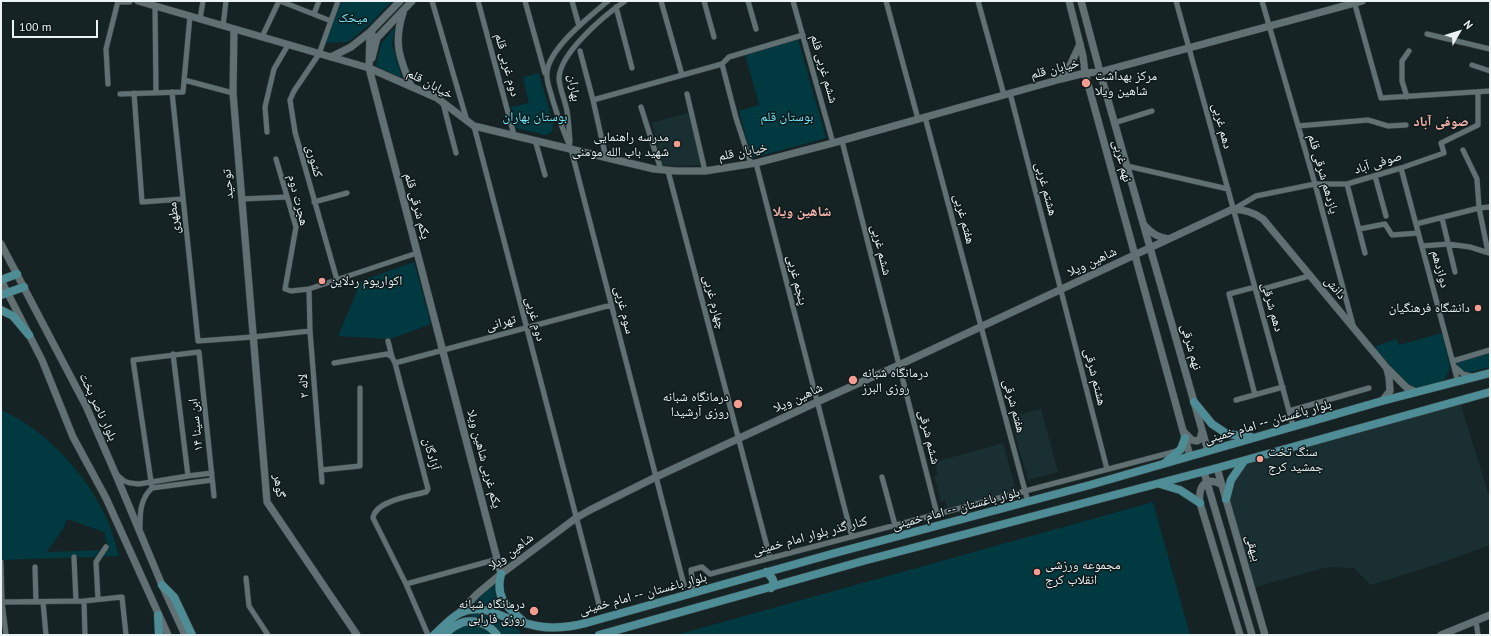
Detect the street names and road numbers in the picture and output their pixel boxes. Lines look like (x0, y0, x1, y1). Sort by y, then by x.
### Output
street label: دوم غربی قلم (491, 32, 523, 98)
street label: ششم غربی قلم (807, 33, 841, 105)
street label: خیابان قلم (1029, 55, 1081, 83)
street label: خیابان قلم (404, 65, 456, 103)
street label: بهاران (564, 73, 584, 103)
street label: دهم غربی (1208, 101, 1236, 151)
street label: یازدهم شرقی قلم (1304, 132, 1342, 216)
street label: نهم غربی (1109, 138, 1135, 184)
street label: خیابان قلم (717, 140, 769, 164)
street label: کشوری (302, 143, 326, 179)
street label: صوفی آباد (1352, 148, 1404, 178)
street label: هشتم غربی (1031, 161, 1061, 217)
street label: توحید (219, 169, 237, 199)
street label: یکم شرقی قلم (401, 171, 433, 241)
street label: هجرت دوم (284, 173, 312, 227)
street label: هفتم غربی (950, 192, 978, 246)
street label: مطهری (165, 201, 183, 235)
street label: ششم غربی (867, 223, 895, 277)
street label: شاهین ویلا (1065, 244, 1119, 280)
street label: دوازدهم (1427, 248, 1453, 290)
street label: پنجم غربی (783, 253, 811, 307)
street label: چهارم غربی (699, 273, 729, 331)
street label: دانش (1321, 273, 1349, 303)
street label: دهم شرقی (1258, 281, 1286, 333)
street label: سوم غربی (611, 284, 637, 336)
street label: دوم غربی (522, 295, 548, 343)
street label: تهرانی (484, 312, 518, 334)
street label: نهم شرقی (1177, 322, 1205, 372)
street label: هشتم شرقی (1080, 347, 1110, 407)
street label: بلوار ناصر بخت (75, 371, 121, 443)
street label: لاله ۲ (295, 373, 313, 399)
street label: هفتم شرقی (999, 377, 1029, 435)
street label: شاهین ویلا (771, 380, 825, 416)
street label: بلوار باغستان -- امام خمینی (1203, 396, 1333, 448)
street label: ابن سینا ۱۴ (185, 398, 207, 452)
street label: یکم غربی شاهین ویلا (463, 408, 505, 510)
street label: ششم شرقی (915, 408, 943, 466)
street label: آزادگان (419, 436, 443, 472)
street label: گوهر (270, 473, 288, 499)
street label: بلوار باغستان -- امام خمینی (890, 484, 1022, 534)
street label: کنار گذر بلوار امام خمینی (751, 513, 869, 559)
street label: شاهین ویلا (485, 530, 537, 574)
street label: بیهقی (1242, 533, 1264, 563)
street label: بلوار باغستان -- امام خمینی (577, 569, 709, 619)

